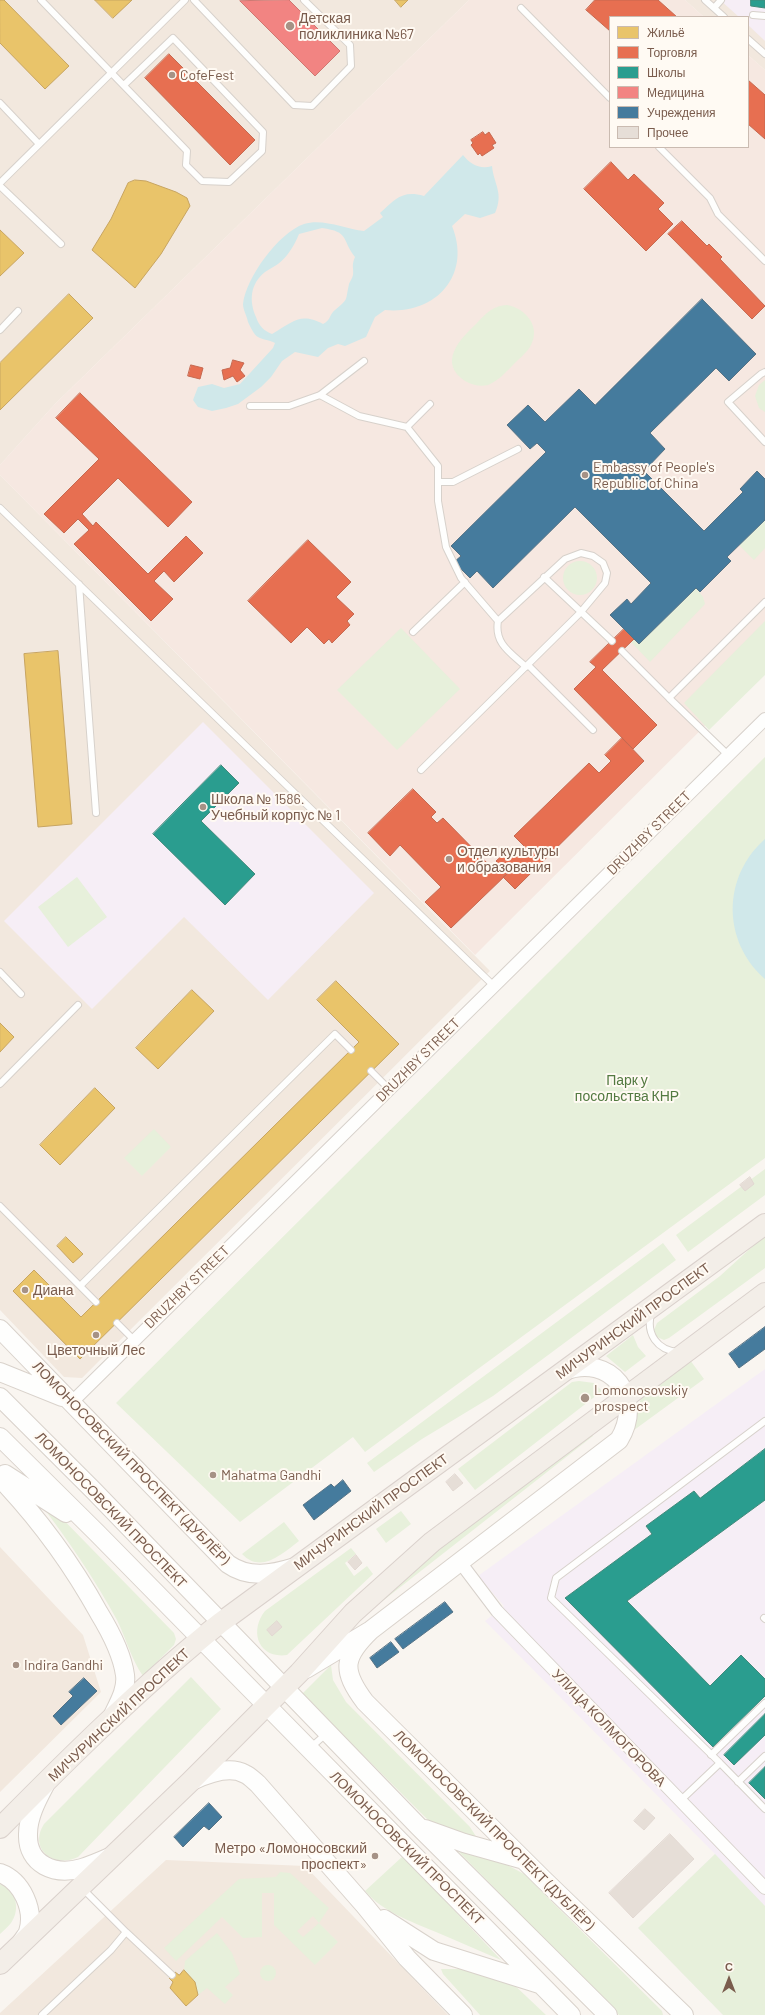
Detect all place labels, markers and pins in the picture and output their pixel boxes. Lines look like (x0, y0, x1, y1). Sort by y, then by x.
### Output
place label: Детская поликлиника №67 (299, 10, 414, 42)
marker: Детская поликлиника №67 (284, 20, 296, 32)
place label: CofeFest (180, 67, 234, 83)
marker: CofeFest (167, 70, 177, 80)
place label: Embassy of People's Republic of China (593, 459, 715, 492)
marker: Embassy of People's Republic of China (580, 470, 590, 480)
place label: Школа № 1586. Учебный корпус № 1 (211, 791, 340, 824)
marker: Школа № 1586. Учебный корпус № 1 (198, 802, 208, 812)
place label: Отдел культуры и образования (457, 843, 559, 876)
marker: Отдел культуры и образования (444, 854, 454, 864)
place label: Диана (33, 1282, 74, 1298)
marker: Диана (20, 1285, 30, 1295)
marker: Цветочный Лес (91, 1330, 101, 1340)
place label: Цветочный Лес (47, 1342, 145, 1358)
place label: Lomonosovskiy prospect (594, 1382, 688, 1414)
marker: Lomonosovskiy prospect (579, 1392, 591, 1404)
place label: Mahatma Gandhi (221, 1467, 321, 1483)
marker: Mahatma Gandhi (208, 1470, 218, 1480)
place label: Indira Gandhi (24, 1657, 103, 1673)
marker: Indira Gandhi (11, 1660, 21, 1670)
place label: Метро «Ломоносовский проспект» (215, 1840, 367, 1872)
marker: Метро «Ломоносовский проспект» (370, 1851, 380, 1861)

